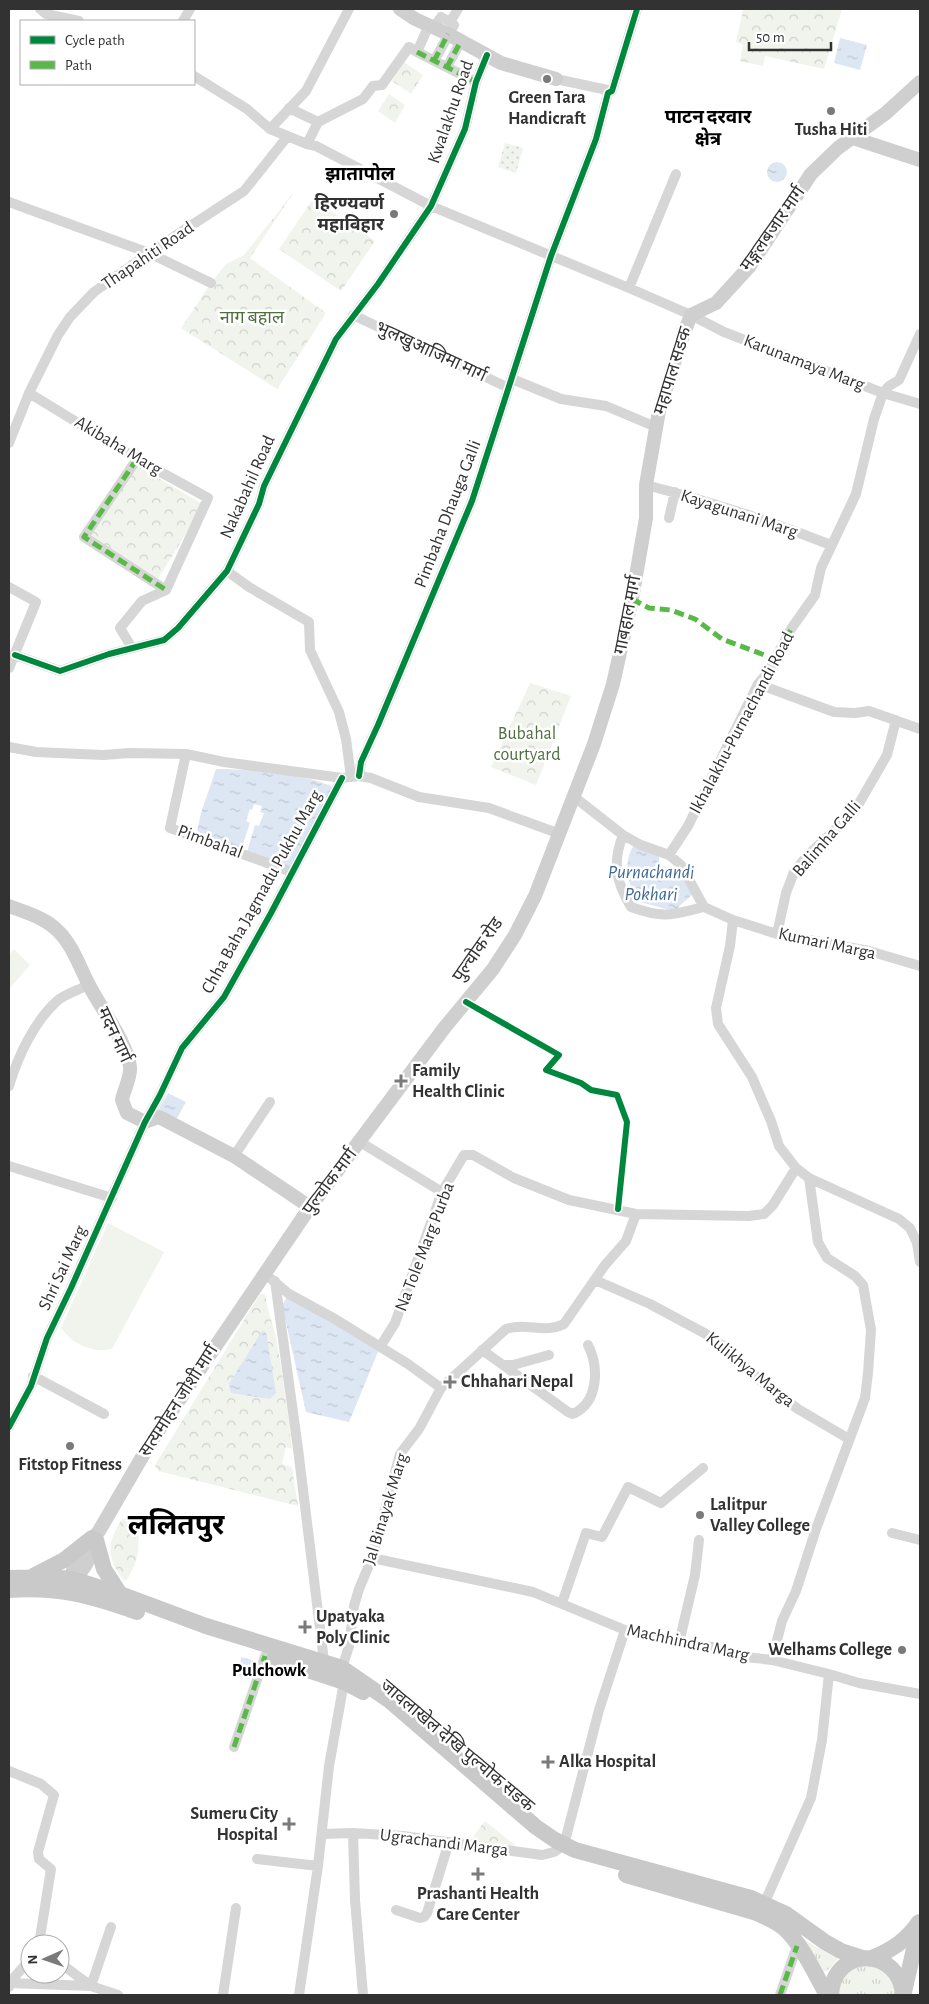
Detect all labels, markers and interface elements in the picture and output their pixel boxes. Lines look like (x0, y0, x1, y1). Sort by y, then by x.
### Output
legend (20, 20, 195, 85)
scale bar (749, 20, 832, 52)
text: 50 m (756, 30, 785, 45)
text: Cycle path (65, 33, 125, 48)
text: Path (65, 58, 92, 73)
street label: Kwalakhu Road (425, 58, 477, 166)
marker: Green Tara Handicraft (541, 73, 553, 85)
place label: Green Tara Handicraft (508, 89, 586, 128)
marker: Tusha Hiti (825, 105, 837, 117)
district label: पाटन दरवार क्षेत्र (665, 108, 752, 149)
place label: Tusha Hiti (794, 121, 868, 139)
district label: झातापोल (325, 163, 396, 184)
street label: मङ्गलबजार मार्ग (735, 181, 809, 275)
place label: हिरण्यवर्ण महाविहार (314, 192, 385, 234)
marker: हिरण्यवर्ण महाविहार (388, 208, 400, 220)
street label: Thapahiti Road (99, 219, 197, 293)
park label: नाग बहाल (220, 309, 285, 327)
street label: भुलखुआजिमा मार्ग (372, 316, 491, 388)
street label: महापाल सडक (651, 324, 695, 417)
street label: Karunamaya Marg (741, 332, 867, 394)
street label: Akibaha Marg (71, 413, 165, 479)
street label: Nakabahil Road (217, 433, 279, 541)
street label: Pimbaha Dhauga Galli (411, 438, 485, 590)
street label: Kayagunani Marg (678, 487, 800, 541)
street label: गाबहाल मार्ग (609, 572, 645, 656)
street label: Ikhalakhu-Purnachandi Road (686, 629, 798, 817)
park label: Bubahal courtyard (494, 725, 560, 764)
street label: Chha Baha Jagmadu Pukhu Marg (199, 787, 326, 997)
street label: Balimha Galli (789, 798, 865, 880)
street label: Pimbahal (175, 822, 245, 862)
water label: Purnachandi Pokhari (608, 863, 694, 904)
street label: पुल्चोक रोड (448, 913, 508, 987)
street label: Kumari Marga (777, 925, 877, 963)
street label: मदन मार्ग (93, 1003, 138, 1066)
place label: Family Health Clinic (412, 1062, 504, 1101)
marker: Family Health Clinic (394, 1074, 408, 1088)
street label: पुल्चोक मार्ग (297, 1143, 363, 1220)
street label: Na Tole Marg Purba (392, 1180, 458, 1314)
street label: Shri Sai Marg (36, 1223, 91, 1313)
street label: Kulikhya Marga (702, 1329, 798, 1411)
street label: सत्यमोहन जोशी मार्ग (134, 1339, 222, 1460)
place label: Chhahari Nepal (461, 1373, 573, 1391)
marker: Chhahari Nepal (443, 1375, 457, 1389)
marker: Fitstop Fitness (64, 1440, 76, 1452)
street label: Jal Binayak Marg (360, 1451, 412, 1567)
place label: Fitstop Fitness (18, 1456, 122, 1474)
place label: Lalitpur Valley College (710, 1496, 810, 1535)
district label: ललितपुर (128, 1508, 225, 1542)
marker: Lalitpur Valley College (694, 1509, 706, 1521)
place label: Upatyaka Poly Clinic (316, 1608, 390, 1647)
marker: Upatyaka Poly Clinic (298, 1620, 312, 1634)
street label: Machhindra Marg (625, 1621, 751, 1665)
place label: Welhams College (768, 1641, 892, 1659)
marker: Welhams College (896, 1644, 908, 1656)
district label: Pulchowk (232, 1661, 307, 1680)
street label: जावलाखेल देखि पुल्चोक सडक (375, 1674, 540, 1818)
place label: Alka Hospital (559, 1753, 656, 1771)
marker: Alka Hospital (541, 1755, 555, 1769)
place label: Sumeru City Hospital (190, 1805, 279, 1844)
marker: Sumeru City Hospital (282, 1817, 296, 1831)
street label: Ugrachandi Marga (379, 1826, 509, 1860)
marker: Prashanti Health Care Center (471, 1867, 485, 1881)
place label: Prashanti Health Care Center (417, 1885, 539, 1924)
north arrow (20, 1934, 70, 1984)
text: N (26, 1954, 40, 1965)

